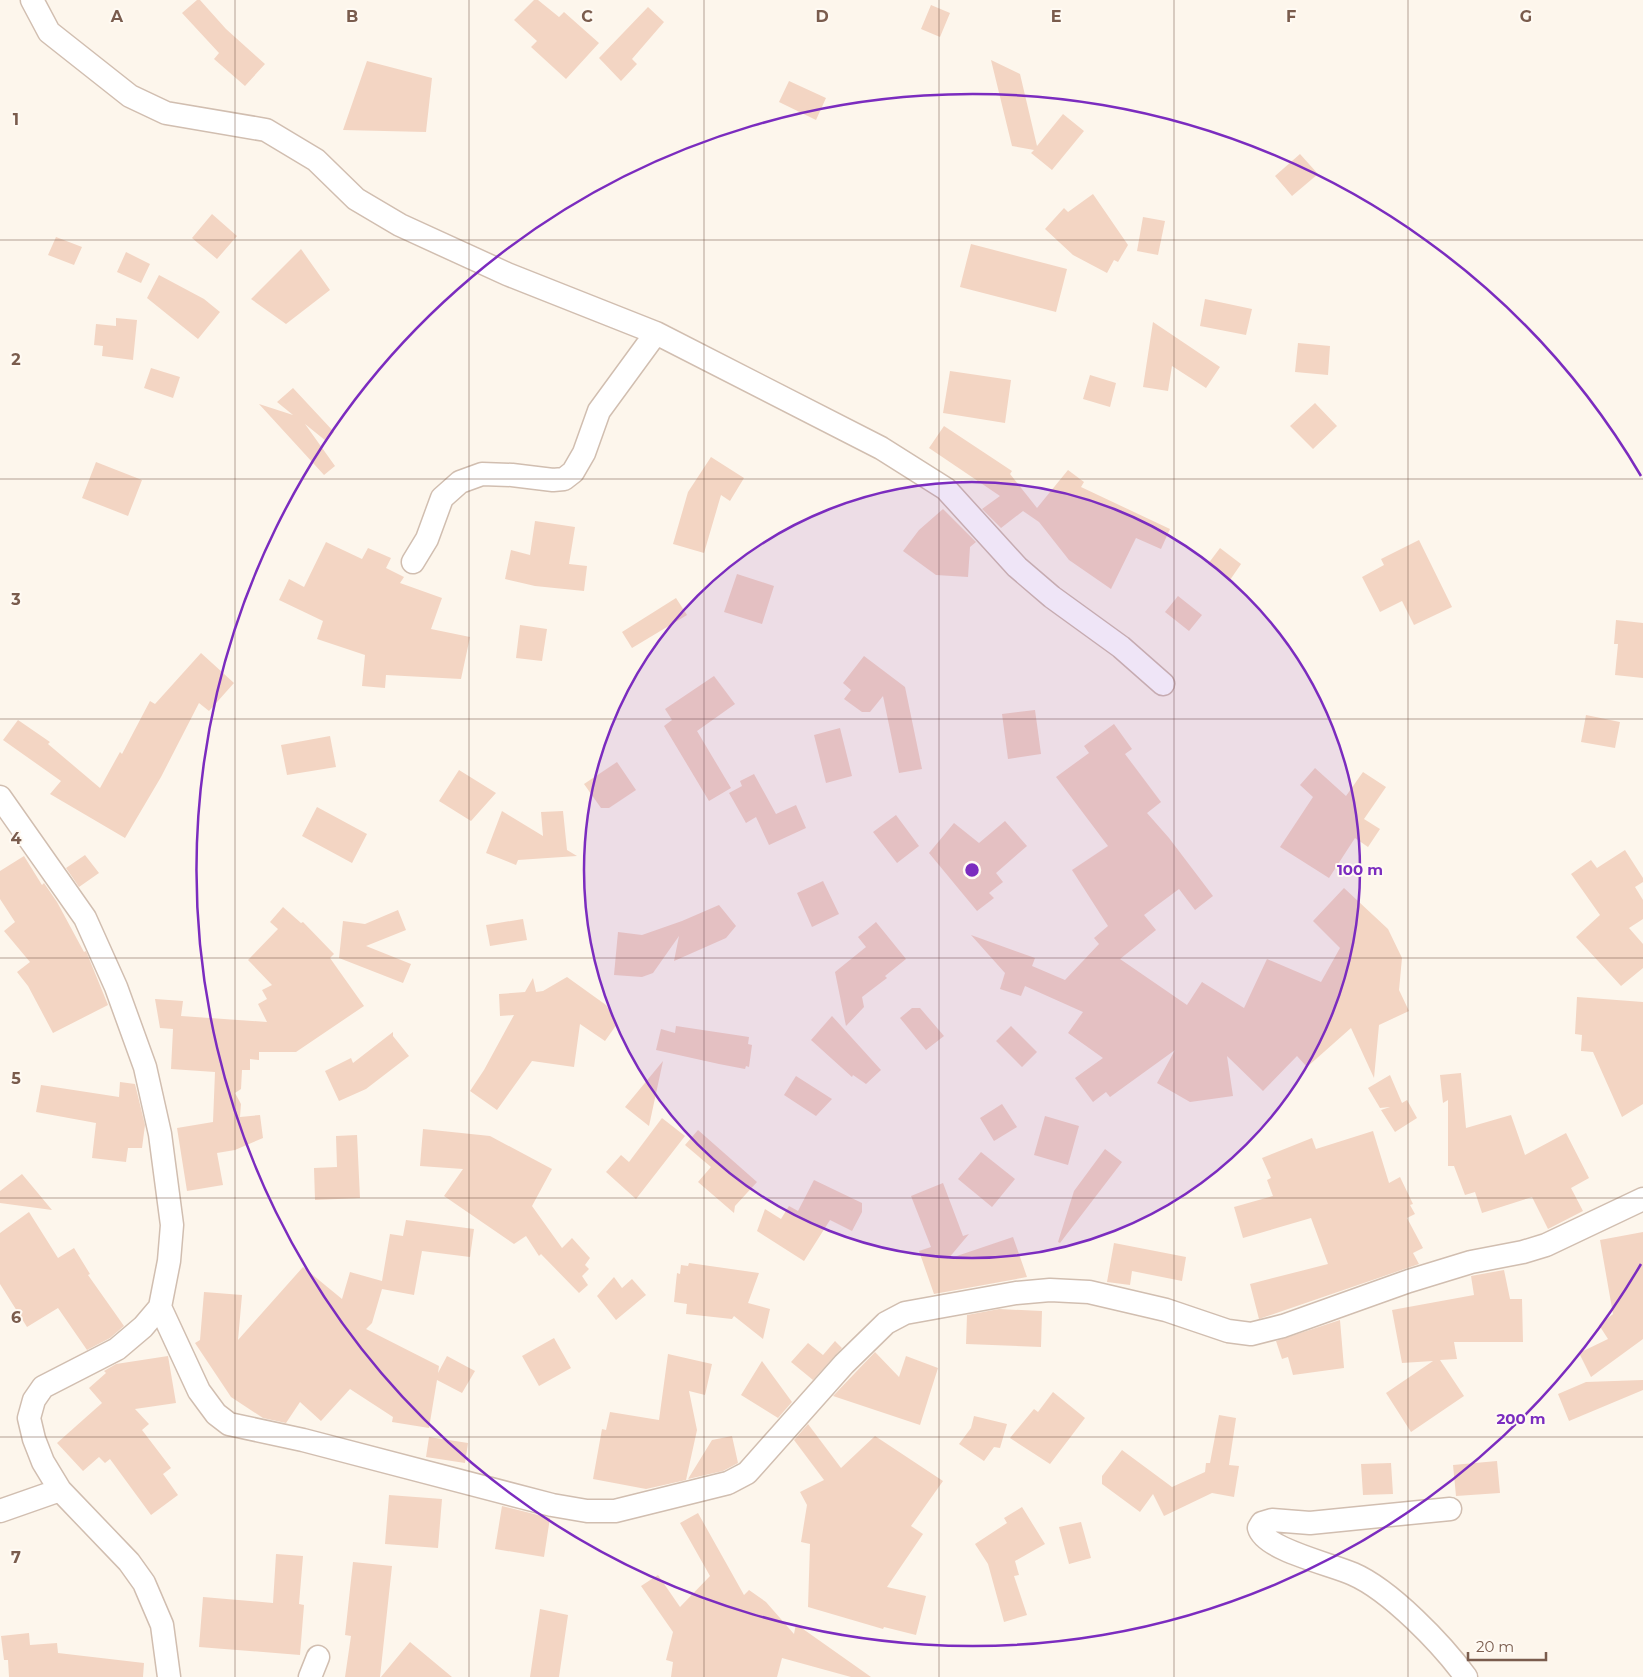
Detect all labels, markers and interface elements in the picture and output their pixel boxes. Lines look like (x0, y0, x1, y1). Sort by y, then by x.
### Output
text: A (110, 7, 124, 26)
text: B (346, 7, 358, 26)
text: C (581, 7, 593, 26)
text: D (815, 7, 829, 26)
text: E (1051, 7, 1061, 26)
text: F (1286, 7, 1296, 26)
text: G (1520, 7, 1532, 26)
text: 1 (13, 110, 19, 129)
text: 2 (11, 350, 21, 369)
text: 3 (10, 590, 21, 609)
text: 4 (10, 829, 22, 848)
text: 100 m (1337, 860, 1383, 879)
centre of rings (963, 861, 981, 879)
text: 5 (11, 1069, 21, 1088)
text: 6 (11, 1308, 21, 1327)
text: 200 m (1496, 1409, 1546, 1428)
text: 7 (11, 1548, 21, 1567)
scale bar (1468, 1630, 1546, 1662)
text: 20 m (1476, 1637, 1514, 1656)

